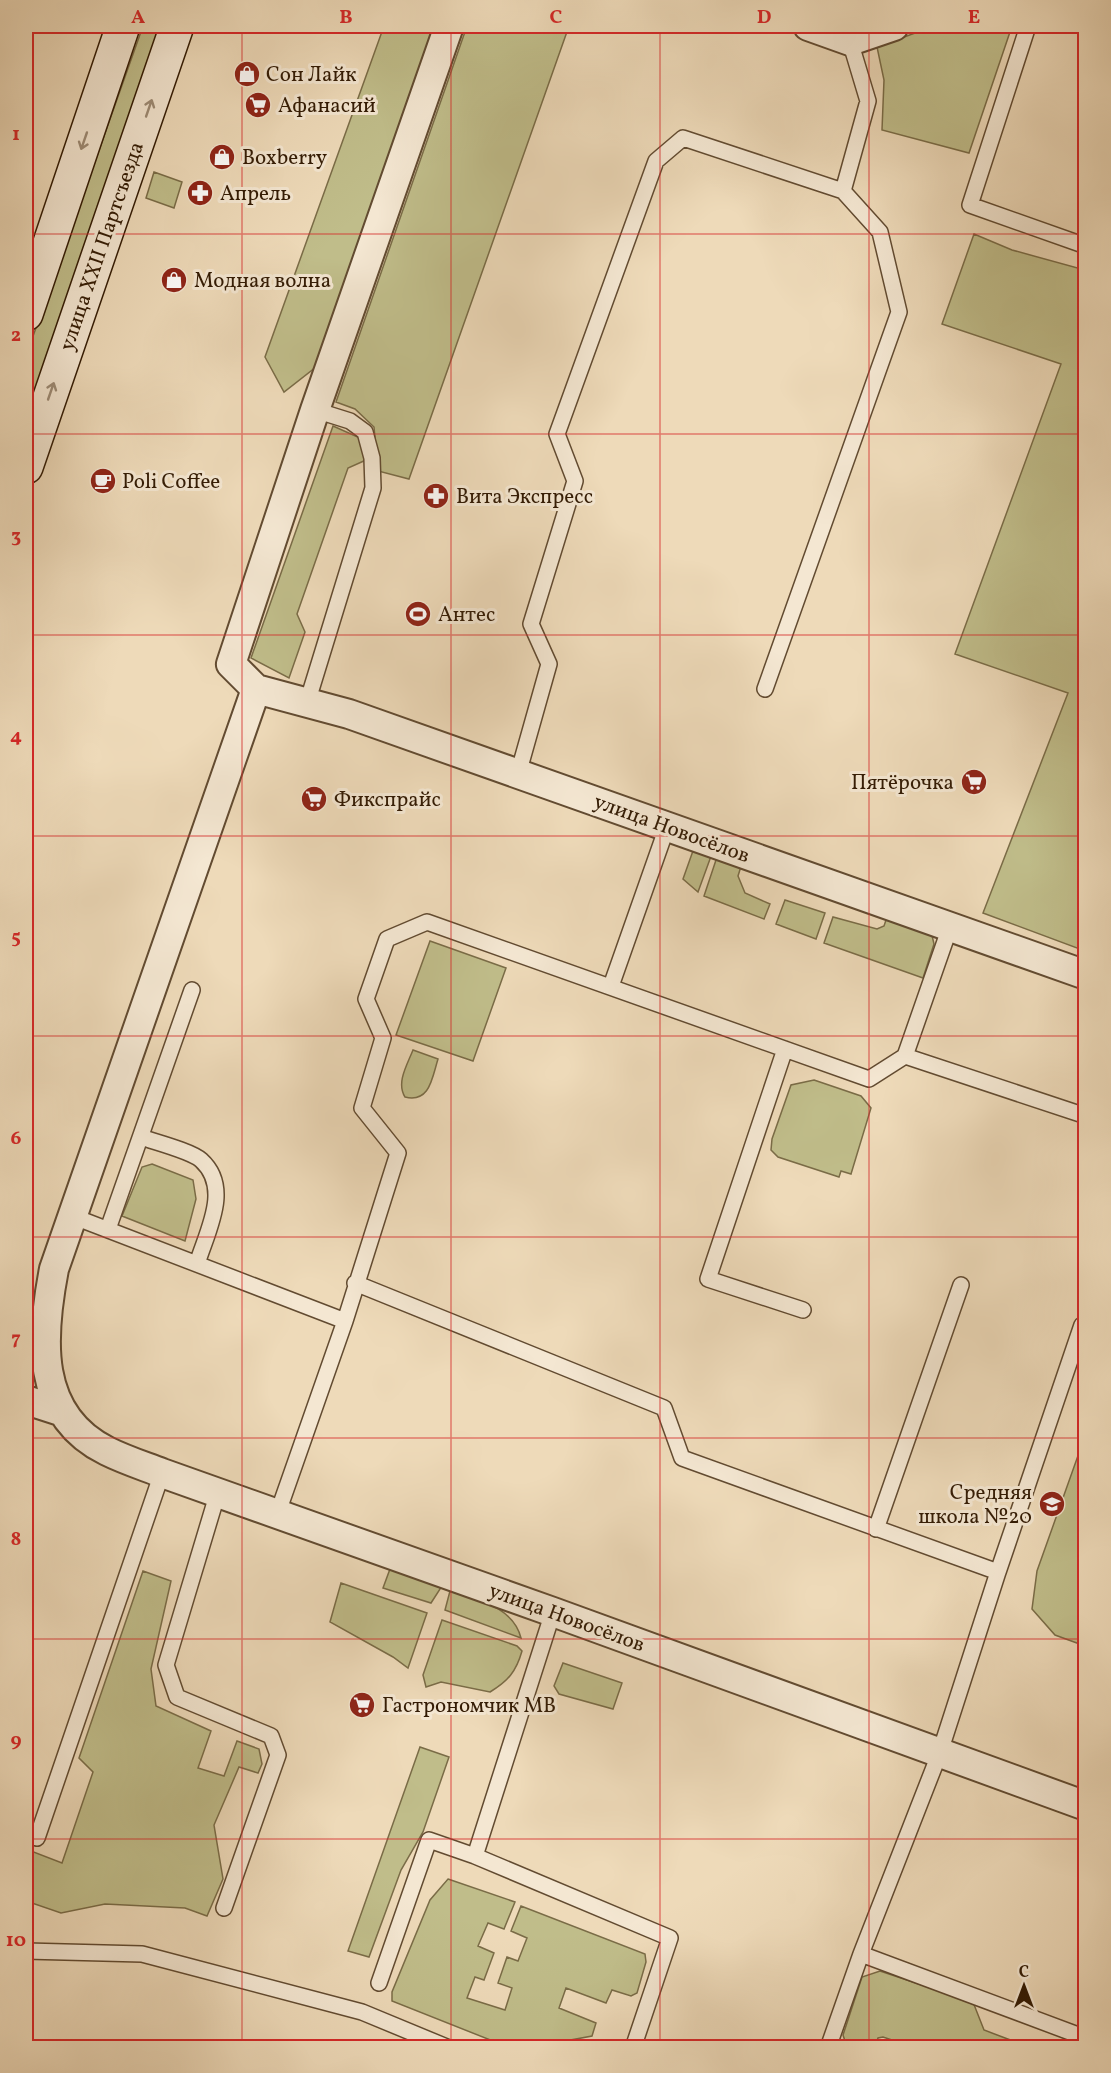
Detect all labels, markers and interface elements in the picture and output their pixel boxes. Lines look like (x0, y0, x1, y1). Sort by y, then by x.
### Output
text: A (131, 4, 145, 32)
text: B (339, 4, 353, 32)
text: C (550, 4, 563, 32)
text: D (757, 4, 771, 32)
text: E (968, 4, 980, 32)
shop icon: Сон Лайк (232, 59, 262, 89)
place label: Сон Лайк (266, 61, 357, 90)
supermarket icon: Афанасий (243, 90, 273, 120)
place label: Афанасий (278, 92, 376, 121)
one-way arrow (144, 99, 155, 117)
text: 1 (12, 121, 20, 149)
one-way arrow (77, 131, 88, 150)
street label: улица XXII Партсъезда (53, 138, 152, 355)
shop icon: Boxberry (207, 142, 237, 172)
place label: Boxberry (242, 144, 328, 173)
pharmacy icon: Апрель (185, 178, 215, 208)
place label: Апрель (220, 180, 291, 209)
shop icon: Модная волна (159, 265, 189, 295)
place label: Модная волна (194, 267, 331, 296)
text: 2 (11, 322, 21, 350)
one-way arrow (47, 382, 58, 401)
cafe icon: Poli Coffee (88, 466, 118, 496)
place label: Poli Coffee (122, 468, 220, 497)
pharmacy icon: Вита Экспресс (421, 481, 451, 511)
place label: Вита Экспресс (456, 483, 593, 512)
text: 3 (11, 523, 21, 551)
sports icon: Антес (403, 599, 433, 629)
place label: Антес (438, 601, 495, 630)
text: 4 (10, 723, 22, 751)
supermarket icon: Пятёрочка (959, 767, 989, 797)
place label: Пятёрочка (851, 769, 954, 798)
supermarket icon: Фикспрайс (299, 784, 329, 814)
place label: Фикспрайс (334, 786, 441, 815)
street label: улица Новосёлов (589, 788, 754, 871)
text: 5 (11, 924, 21, 952)
text: 6 (11, 1125, 22, 1153)
text: 7 (11, 1325, 21, 1353)
place label: Средняя школа №20 (918, 1479, 1032, 1532)
school or university icon: Средняя школа №20 (1037, 1489, 1067, 1519)
text: 8 (11, 1526, 21, 1554)
street label: улица Новосёлов (484, 1577, 649, 1660)
supermarket icon: Гастрономчик МВ (347, 1690, 377, 1720)
place label: Гастрономчик МВ (382, 1692, 556, 1721)
text: 9 (10, 1727, 22, 1755)
text: 10 (6, 1927, 26, 1955)
north arrow (994, 1956, 1054, 2016)
text: С (1019, 1962, 1029, 1984)

